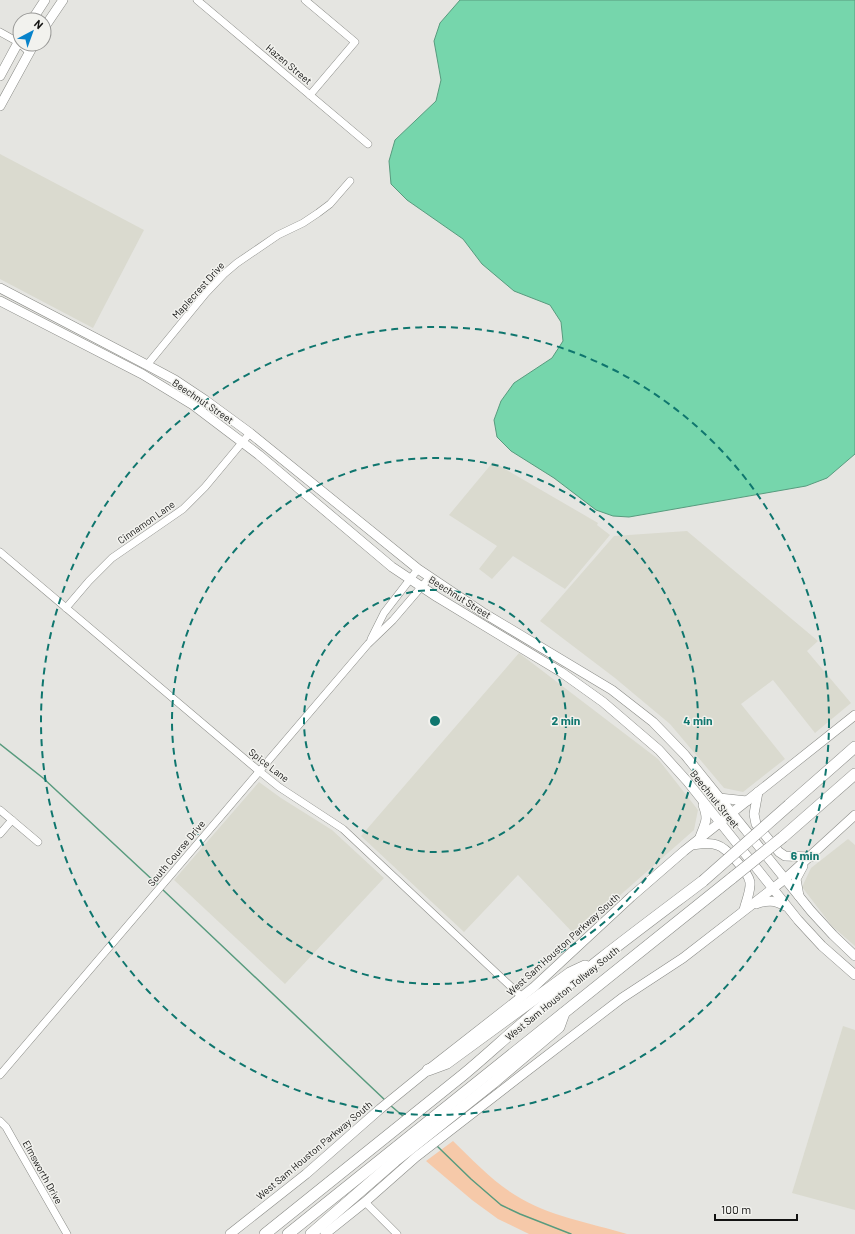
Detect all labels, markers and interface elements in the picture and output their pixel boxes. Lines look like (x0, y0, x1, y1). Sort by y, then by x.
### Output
north arrow (12, 12, 52, 52)
text: N (32, 17, 46, 31)
street label: Hazen Street (264, 41, 315, 87)
street label: Maplecrest Drive (169, 259, 227, 321)
street label: Beechnut Street (170, 376, 236, 426)
street label: Cinnamon Lane (115, 498, 177, 546)
street label: Beechnut Street (427, 573, 494, 621)
text: 2 min (552, 713, 580, 727)
text: 4 min (683, 713, 713, 727)
centre of rings (428, 714, 442, 728)
street label: Spice Lane (246, 746, 292, 784)
street label: Beechnut Street (688, 768, 742, 831)
street label: South Course Drive (145, 818, 207, 888)
text: 6 min (791, 848, 819, 862)
street label: West Sam Houston Parkway South (504, 890, 622, 998)
street label: West Sam Houston Tollway South (503, 943, 621, 1043)
street label: West Sam Houston Parkway South (254, 1098, 374, 1202)
street label: Elmsworth Drive (21, 1138, 65, 1206)
scale bar (715, 1196, 797, 1222)
text: 100 m (721, 1202, 751, 1216)

